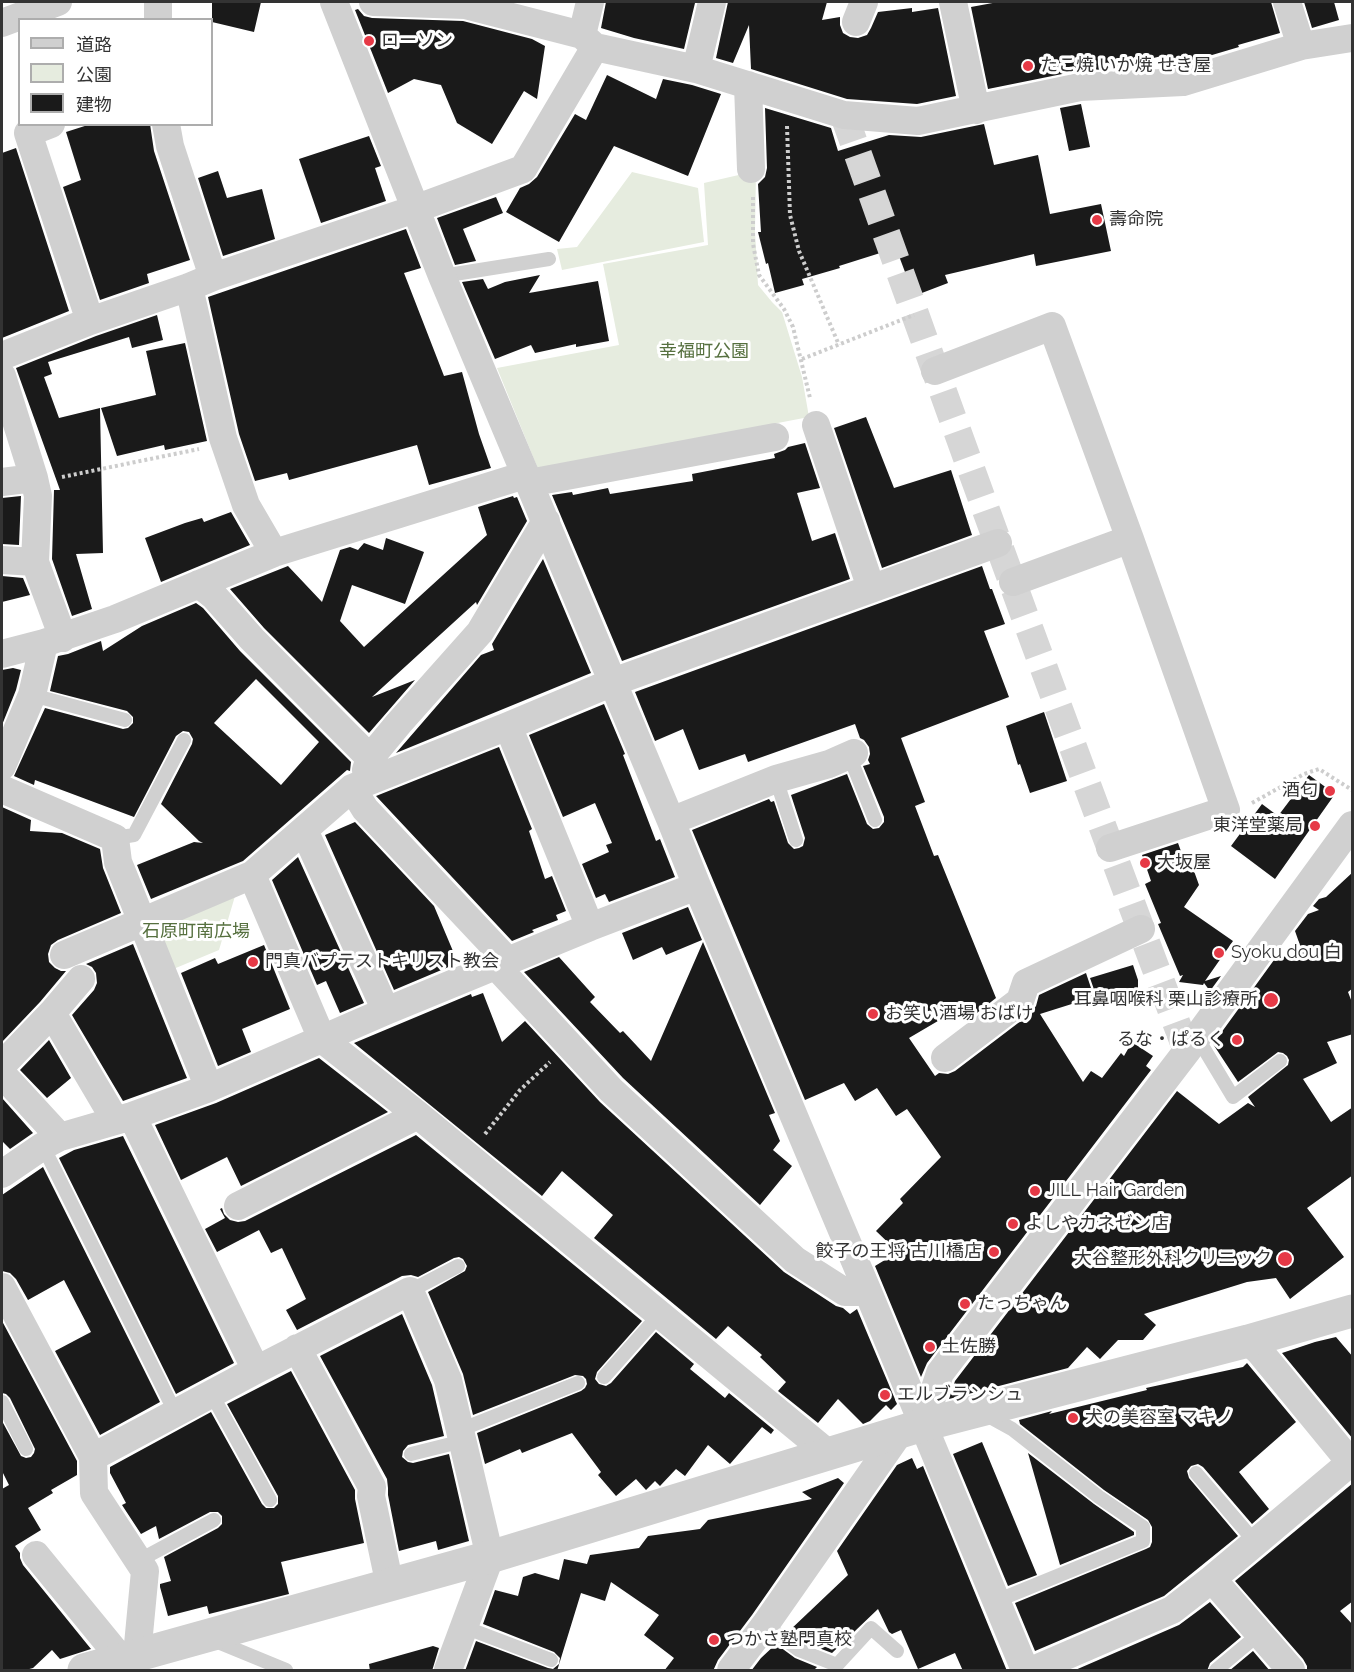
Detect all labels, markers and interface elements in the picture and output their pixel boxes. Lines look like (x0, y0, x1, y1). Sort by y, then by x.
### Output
legend (18, 18, 213, 126)
place label: ローソン (381, 30, 453, 52)
text: 道路 (76, 34, 112, 55)
marker: ローソン (362, 34, 376, 48)
place label: たこ焼 いか焼 せき屋 (1040, 55, 1211, 77)
marker: たこ焼 いか焼 せき屋 (1021, 59, 1035, 73)
text: 公園 (76, 64, 112, 85)
text: 建物 (76, 94, 112, 115)
place label: 壽命院 (1109, 209, 1163, 231)
marker: 壽命院 (1090, 213, 1104, 227)
park label: 幸福町公園 (659, 341, 749, 363)
place label: 酒匂 (1282, 780, 1318, 802)
marker: 酒匂 (1323, 784, 1337, 798)
place label: 東洋堂薬局 (1213, 815, 1303, 837)
marker: 東洋堂薬局 (1308, 819, 1322, 833)
place label: 大坂屋 (1157, 852, 1211, 874)
marker: 大坂屋 (1138, 856, 1152, 870)
park label: 石原町南広場 (142, 921, 250, 943)
place label: Syoku dou 白 (1231, 942, 1342, 964)
marker: Syoku dou 白 (1212, 946, 1226, 960)
place label: 門真バプテストキリスト教会 (265, 951, 499, 973)
marker: 門真バプテストキリスト教会 (246, 955, 260, 969)
place label: 耳鼻咽喉科 栗山診療所 (1073, 989, 1258, 1011)
marker: 耳鼻咽喉科 栗山診療所 (1262, 991, 1280, 1009)
place label: お笑い酒場 おばけ (885, 1003, 1034, 1025)
marker: お笑い酒場 おばけ (866, 1007, 880, 1021)
place label: るな・ぱるく (1117, 1029, 1225, 1051)
marker: るな・ぱるく (1230, 1033, 1244, 1047)
place label: JILL Hair Garden (1047, 1180, 1185, 1202)
marker: JILL Hair Garden (1028, 1184, 1042, 1198)
place label: よしやカネゼン店 (1025, 1213, 1169, 1235)
marker: よしやカネゼン店 (1006, 1217, 1020, 1231)
place label: 餃子の王将 古川橋店 (815, 1241, 982, 1263)
marker: 餃子の王将 古川橋店 (987, 1245, 1001, 1259)
place label: 大谷整形外科クリニック (1074, 1248, 1272, 1270)
marker: 大谷整形外科クリニック (1276, 1250, 1294, 1268)
place label: たっちゃん (977, 1293, 1067, 1315)
marker: たっちゃん (958, 1297, 972, 1311)
place label: 土佐勝 (942, 1336, 996, 1358)
marker: 土佐勝 (923, 1340, 937, 1354)
place label: エルブランシュ (897, 1384, 1023, 1406)
marker: エルブランシュ (878, 1388, 892, 1402)
place label: 犬の美容室 マキノ (1085, 1407, 1234, 1429)
marker: 犬の美容室 マキノ (1066, 1411, 1080, 1425)
place label: つかさ塾門真校 (726, 1629, 852, 1651)
marker: つかさ塾門真校 (707, 1633, 721, 1647)

